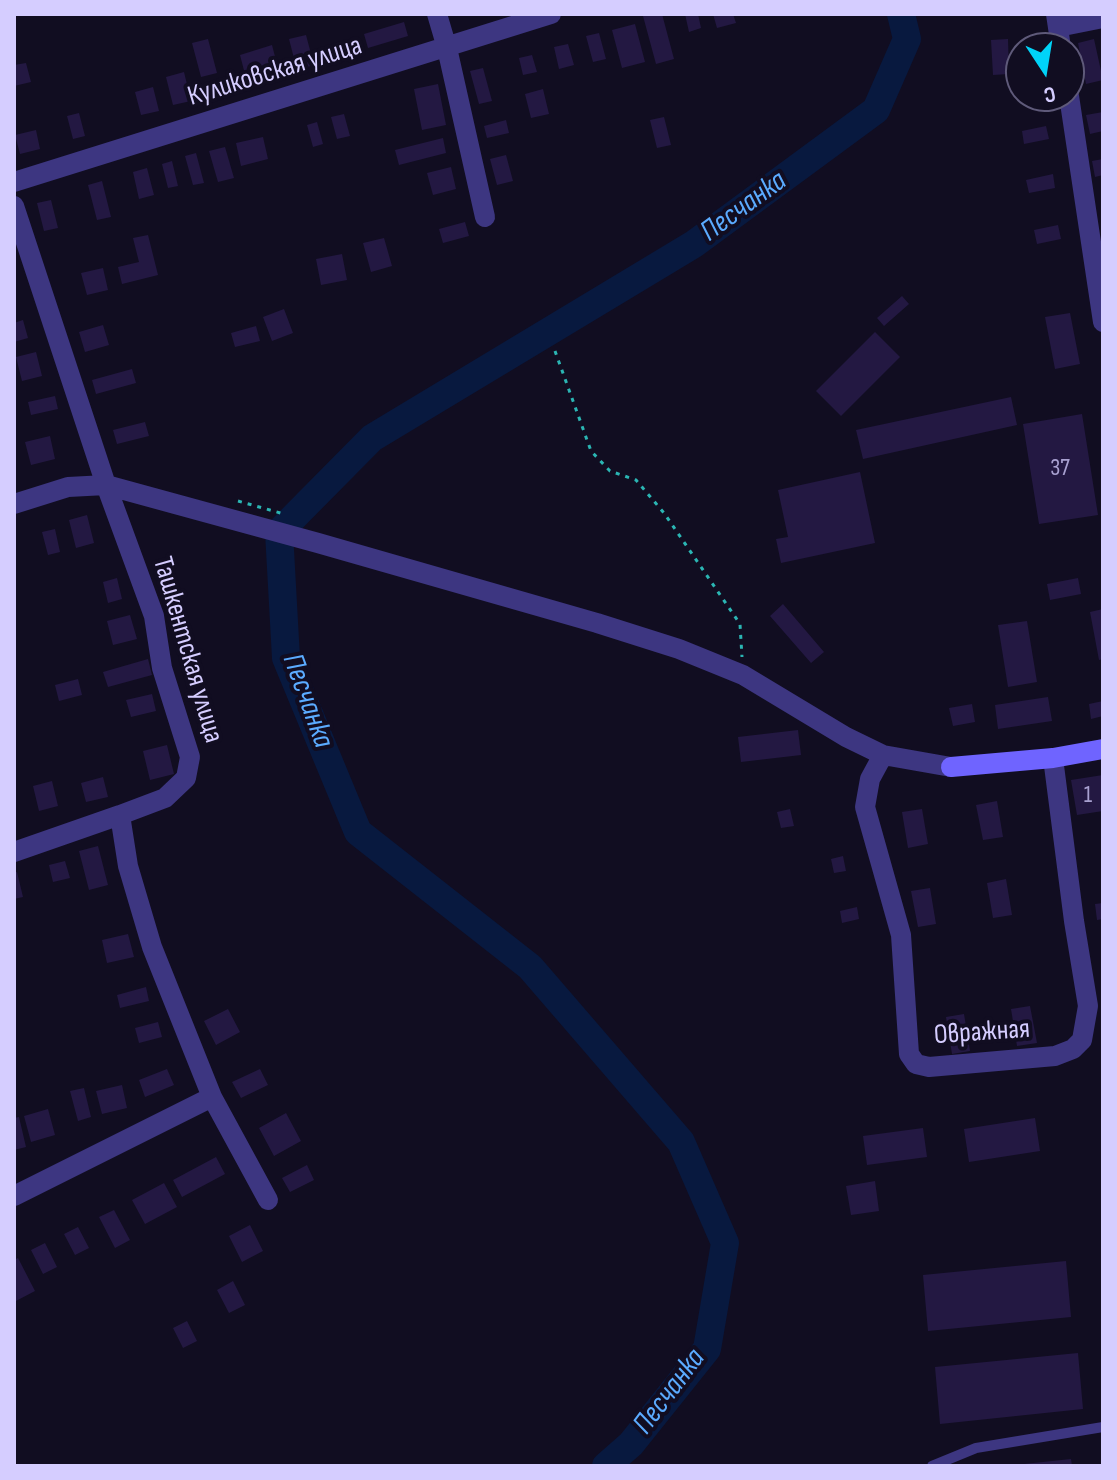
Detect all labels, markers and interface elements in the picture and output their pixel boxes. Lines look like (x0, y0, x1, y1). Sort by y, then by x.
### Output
street label: Куликовская улица (184, 30, 366, 114)
north arrow (1005, 32, 1085, 112)
text: С (1041, 80, 1058, 108)
water label: Песчанка (694, 164, 794, 250)
house number: 37 (1050, 455, 1070, 483)
street label: Ташкентская улица (144, 553, 230, 747)
water label: Песчанка (273, 649, 341, 753)
house number: 1 (1084, 782, 1092, 810)
street label: Овражная (933, 1013, 1031, 1053)
water label: Песчанка (626, 1342, 714, 1442)

